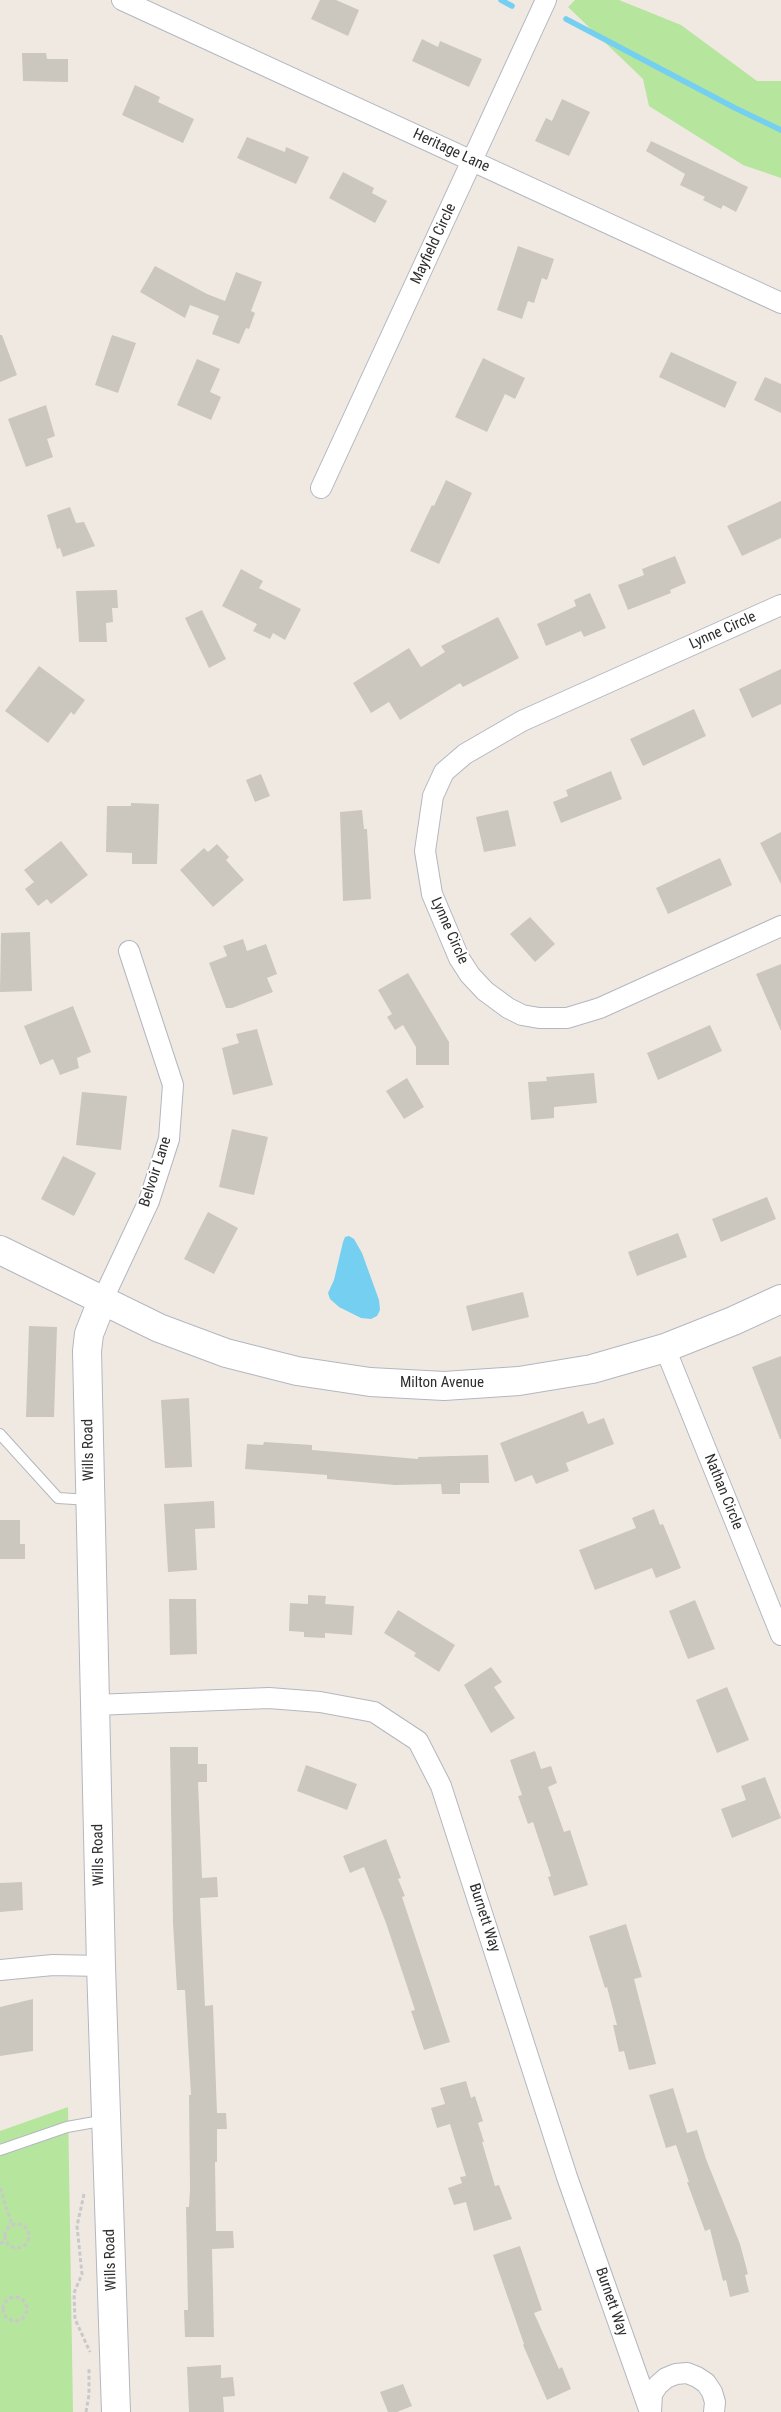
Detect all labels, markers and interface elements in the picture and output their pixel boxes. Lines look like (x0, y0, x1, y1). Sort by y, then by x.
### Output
street label: Heritage Lane (410, 125, 492, 177)
street label: Mayfield Circle (407, 201, 461, 287)
street label: Lynne Circle (687, 608, 759, 654)
street label: Lynne Circle (426, 895, 472, 967)
street label: Belvoir Lane (136, 1135, 176, 1209)
street label: Milton Avenue (400, 1374, 484, 1392)
street label: Wills Road (79, 1419, 99, 1481)
street label: Nathan Circle (700, 1452, 746, 1532)
street label: Wills Road (89, 1824, 109, 1886)
street label: Burnett Way (464, 1881, 504, 1955)
street label: Wills Road (101, 2229, 121, 2291)
street label: Burnett Way (591, 2265, 631, 2339)

